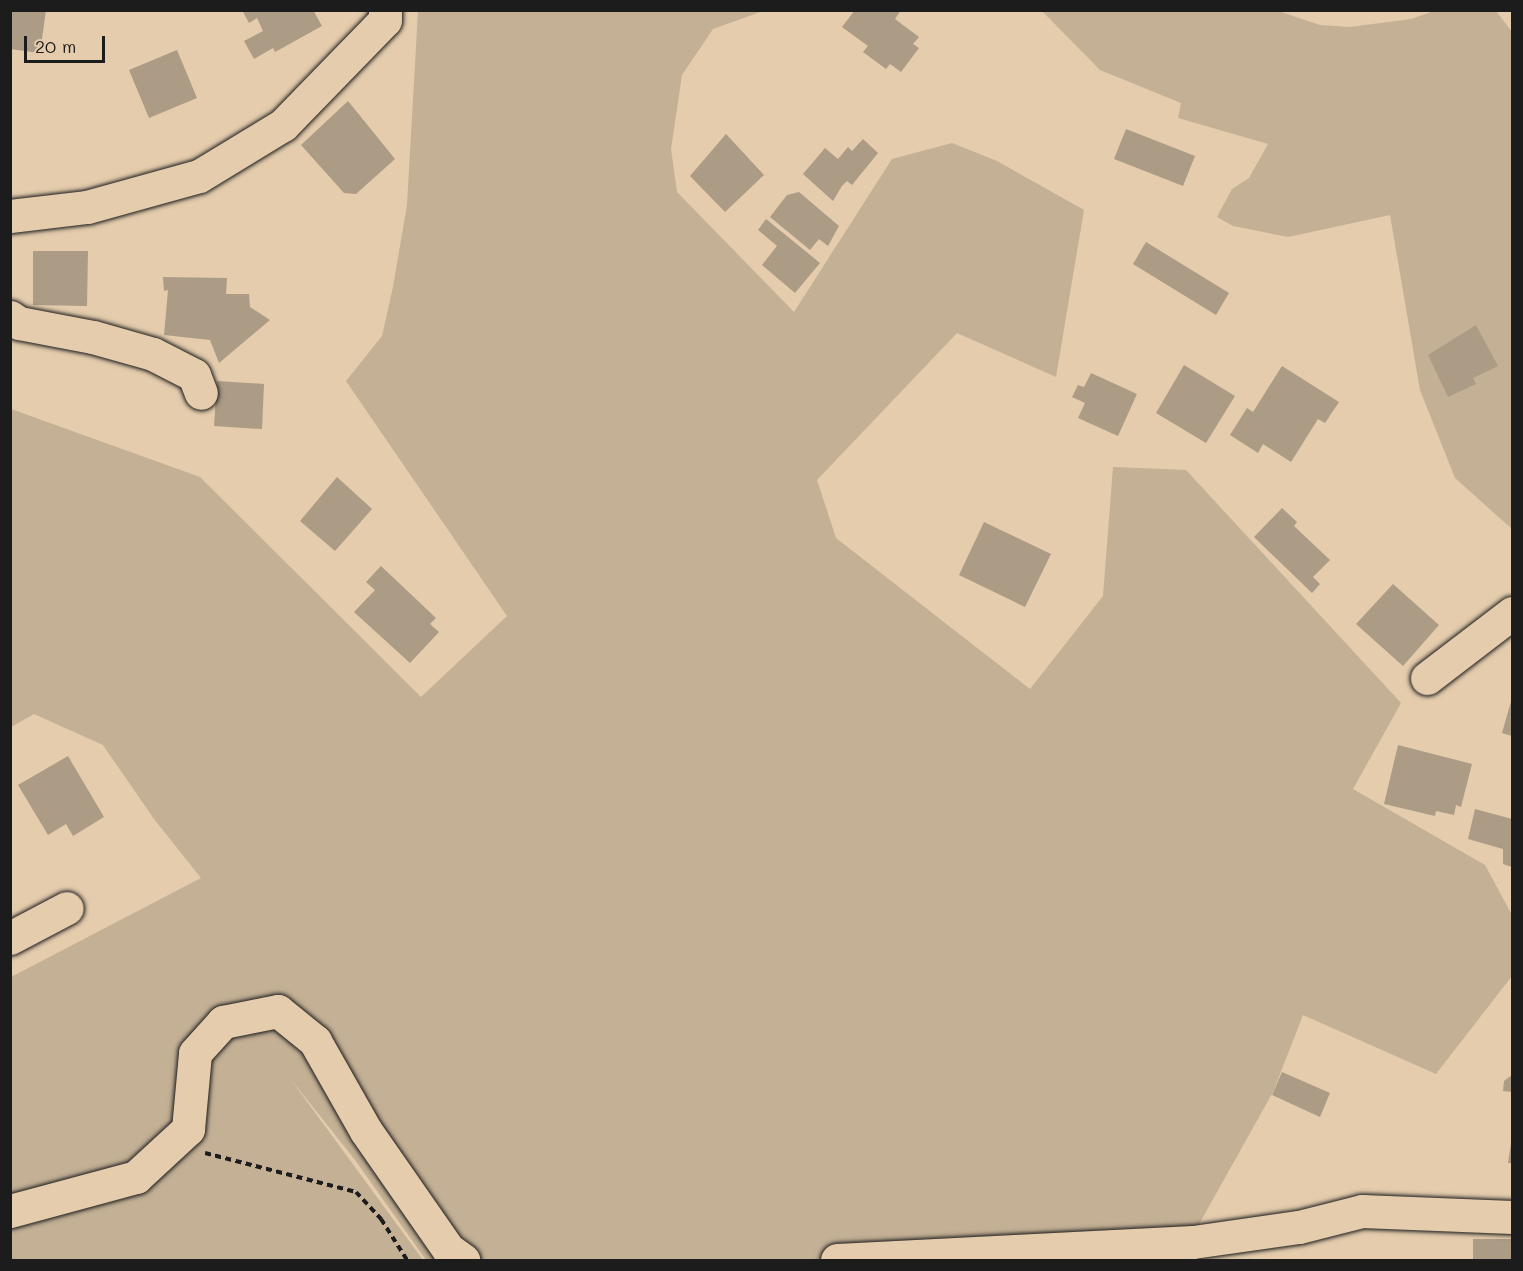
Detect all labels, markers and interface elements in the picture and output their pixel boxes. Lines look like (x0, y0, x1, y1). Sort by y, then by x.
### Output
scale bar (27, 24, 108, 62)
text: 20 m (35, 34, 76, 58)

